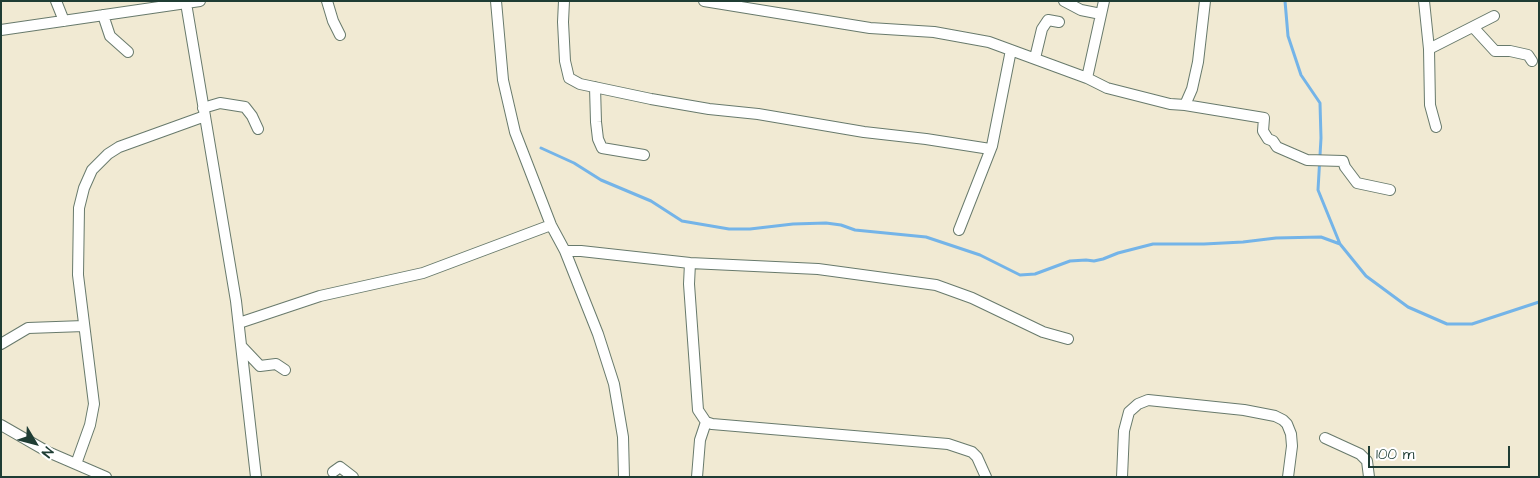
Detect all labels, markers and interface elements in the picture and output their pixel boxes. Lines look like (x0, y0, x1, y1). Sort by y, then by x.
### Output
north arrow (10, 418, 60, 468)
scale bar (1370, 436, 1512, 468)
text: N (36, 443, 58, 462)
text: 100 m (1376, 444, 1415, 465)

